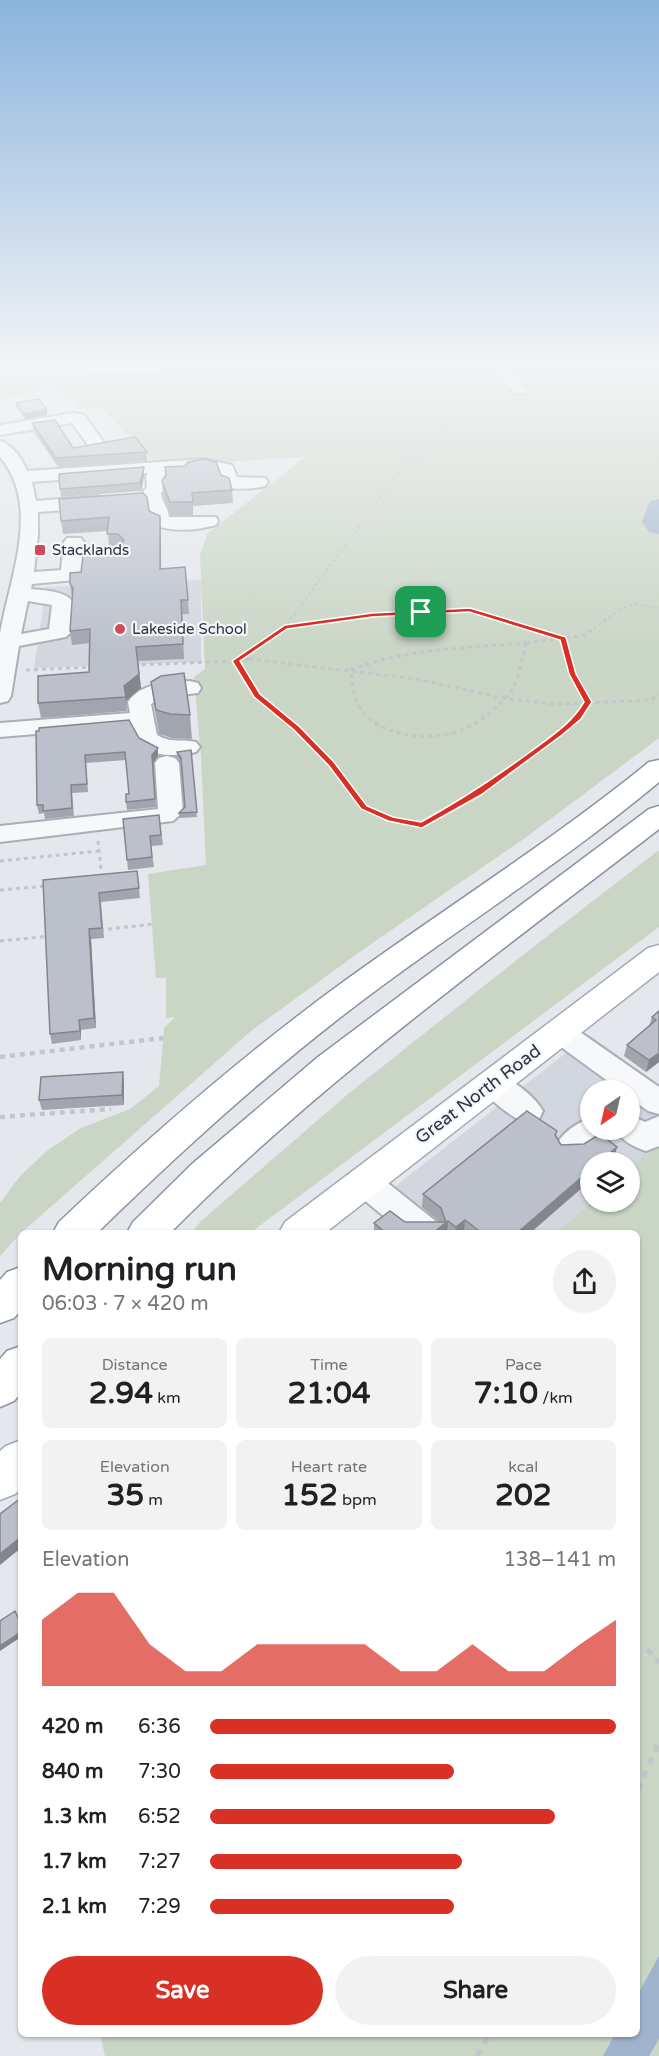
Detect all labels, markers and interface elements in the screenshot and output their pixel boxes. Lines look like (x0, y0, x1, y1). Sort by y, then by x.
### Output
place label: Stacklands (52, 541, 129, 559)
marker: Stacklands (33, 543, 47, 557)
pin (395, 586, 446, 637)
icon: arrive (404, 595, 437, 628)
place label: Lakeside School (132, 620, 247, 638)
marker: Lakeside School (113, 622, 127, 636)
street label: Great North Road (411, 1040, 545, 1148)
north arrow (580, 1080, 640, 1140)
map controls (580, 1080, 640, 1212)
button: layers (580, 1152, 640, 1212)
text: Morning run (42, 1250, 237, 1289)
button: share (553, 1250, 616, 1313)
text: 06:03 · 7 × 420 m (42, 1292, 209, 1316)
text: Distance (102, 1355, 168, 1375)
text: Time (310, 1355, 348, 1375)
text: Pace (505, 1355, 542, 1375)
text: 2.94 (89, 1375, 153, 1412)
text: 21:04 (287, 1375, 371, 1412)
text: 7:10 (474, 1375, 538, 1412)
text: km (153, 1388, 181, 1408)
text: /km (538, 1388, 573, 1408)
text: Elevation (100, 1457, 170, 1477)
text: Heart rate (291, 1457, 367, 1477)
text: kcal (508, 1457, 538, 1477)
text: 35 (106, 1477, 144, 1514)
text: 152 (281, 1477, 338, 1514)
text: 202 (495, 1477, 552, 1514)
text: m (144, 1490, 163, 1510)
text: bpm (338, 1490, 377, 1510)
text: Elevation (42, 1548, 129, 1572)
text: 138–141 m (503, 1548, 616, 1572)
text: 420 m (42, 1715, 103, 1739)
text: 6:36 (138, 1715, 181, 1739)
text: 840 m (42, 1760, 103, 1784)
text: 7:30 (138, 1760, 181, 1784)
text: 1.3 km (42, 1805, 107, 1829)
text: 6:52 (138, 1805, 181, 1829)
text: 1.7 km (42, 1850, 107, 1874)
text: 7:27 (138, 1850, 181, 1874)
text: 2.1 km (42, 1895, 107, 1919)
text: 7:29 (138, 1895, 181, 1919)
button: Save (42, 1956, 323, 2025)
button: Share (335, 1956, 616, 2025)

